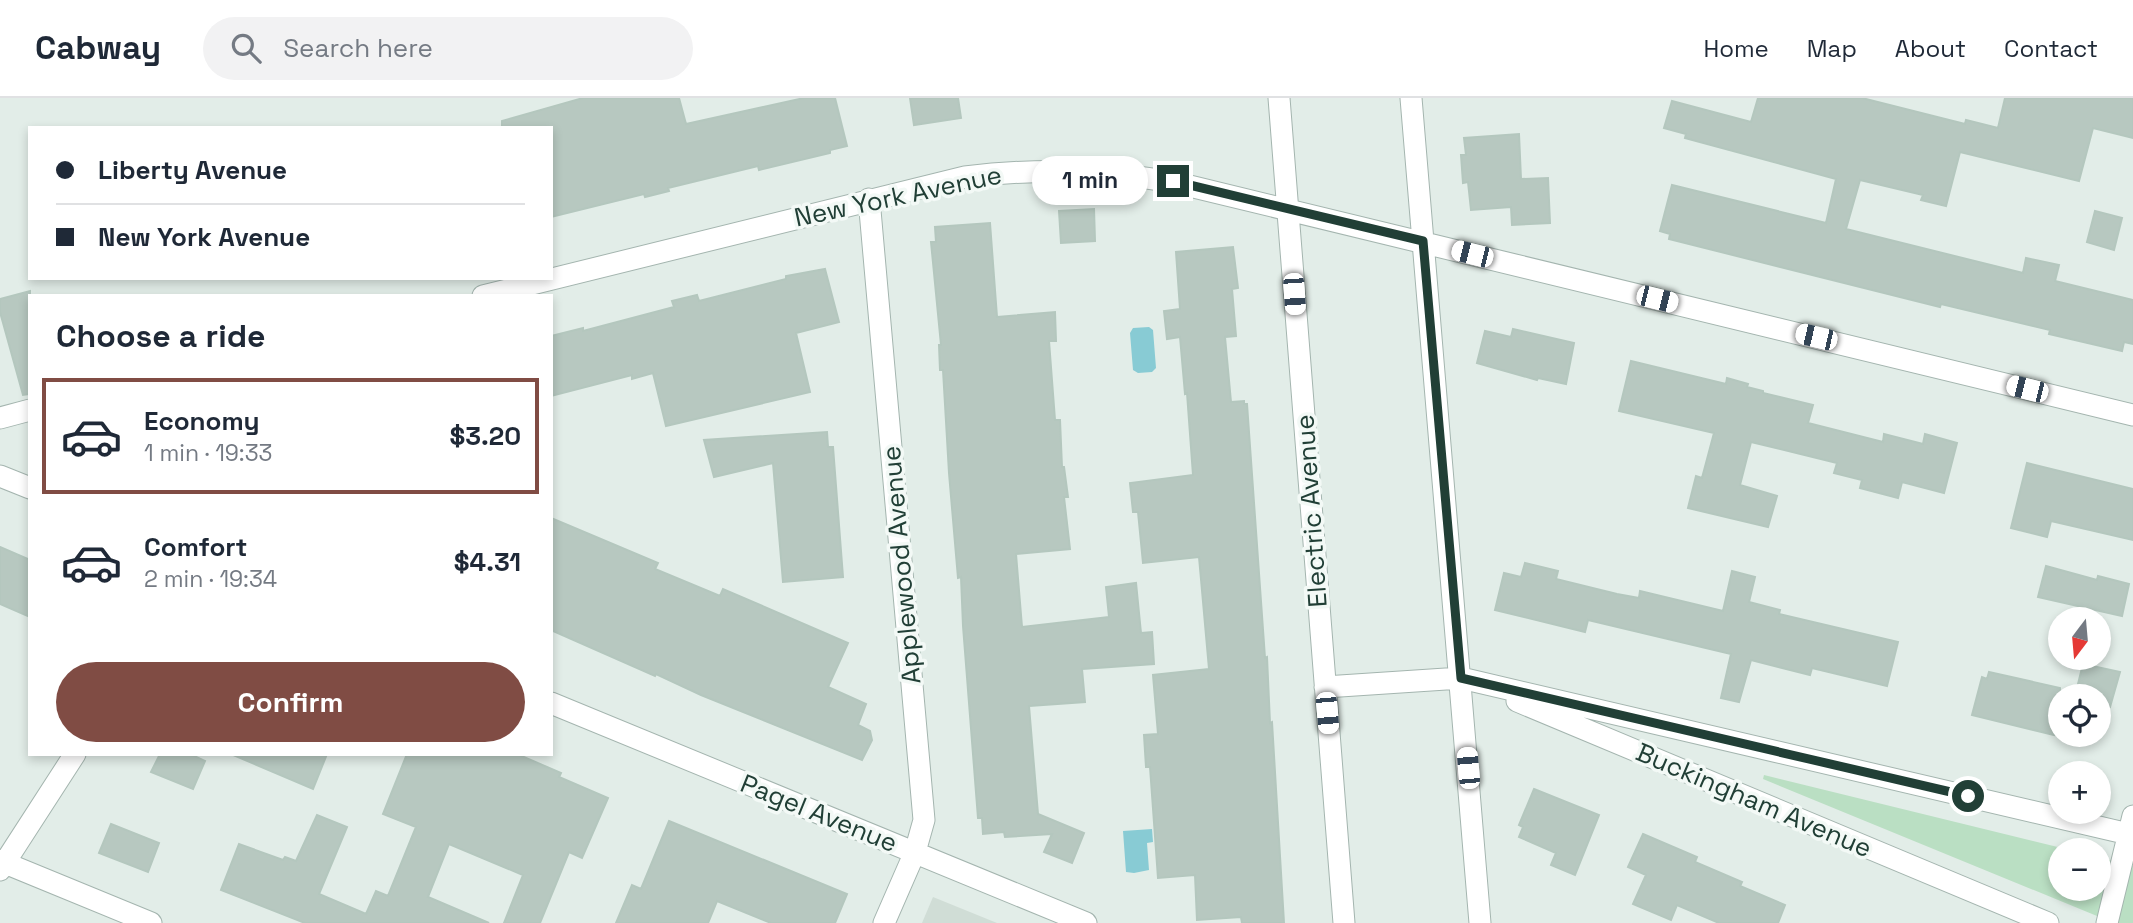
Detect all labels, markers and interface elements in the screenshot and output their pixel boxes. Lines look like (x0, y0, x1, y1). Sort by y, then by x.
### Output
search box (203, 17, 693, 80)
text: Cabway (35, 27, 161, 69)
icon: search (227, 29, 265, 67)
text: Search here (283, 31, 433, 65)
text: Home (1703, 33, 1769, 64)
text: Map (1807, 33, 1857, 64)
text: About (1895, 33, 1966, 64)
text: Contact (2004, 33, 2098, 64)
text: Liberty Avenue (98, 153, 287, 187)
callout: 1 min (1033, 156, 1148, 206)
street label: New York Avenue (791, 157, 1005, 235)
text: 1 min (1062, 165, 1118, 195)
route end (1157, 165, 1189, 197)
text: New York Avenue (98, 220, 310, 254)
car (1450, 239, 1495, 269)
car (1283, 272, 1306, 316)
car (1635, 284, 1680, 314)
text: Choose a ride (56, 316, 266, 356)
car (1794, 322, 1839, 352)
car (2005, 374, 2050, 404)
text: Economy (144, 404, 260, 438)
icon: car (60, 405, 123, 468)
street label: Electric Avenue (1287, 413, 1335, 609)
text: $3.20 (449, 419, 521, 453)
text: 1 min · 19:33 (144, 438, 272, 468)
street label: Applewood Avenue (874, 444, 928, 686)
text: Comfort (144, 530, 247, 564)
icon: car (60, 531, 123, 594)
text: $4.31 (454, 545, 521, 579)
text: 2 min · 19:34 (144, 564, 277, 594)
north arrow (2048, 607, 2110, 670)
map controls (2048, 607, 2111, 901)
button: Confirm (56, 662, 525, 742)
button: locate (2048, 684, 2111, 747)
car (1315, 691, 1340, 735)
street label: Buckingham Avenue (1631, 735, 1877, 865)
car (1456, 746, 1481, 790)
button: + (2048, 761, 2111, 824)
street label: Pagel Avenue (735, 766, 903, 860)
route start (1952, 780, 1984, 812)
button: − (2048, 838, 2111, 901)

